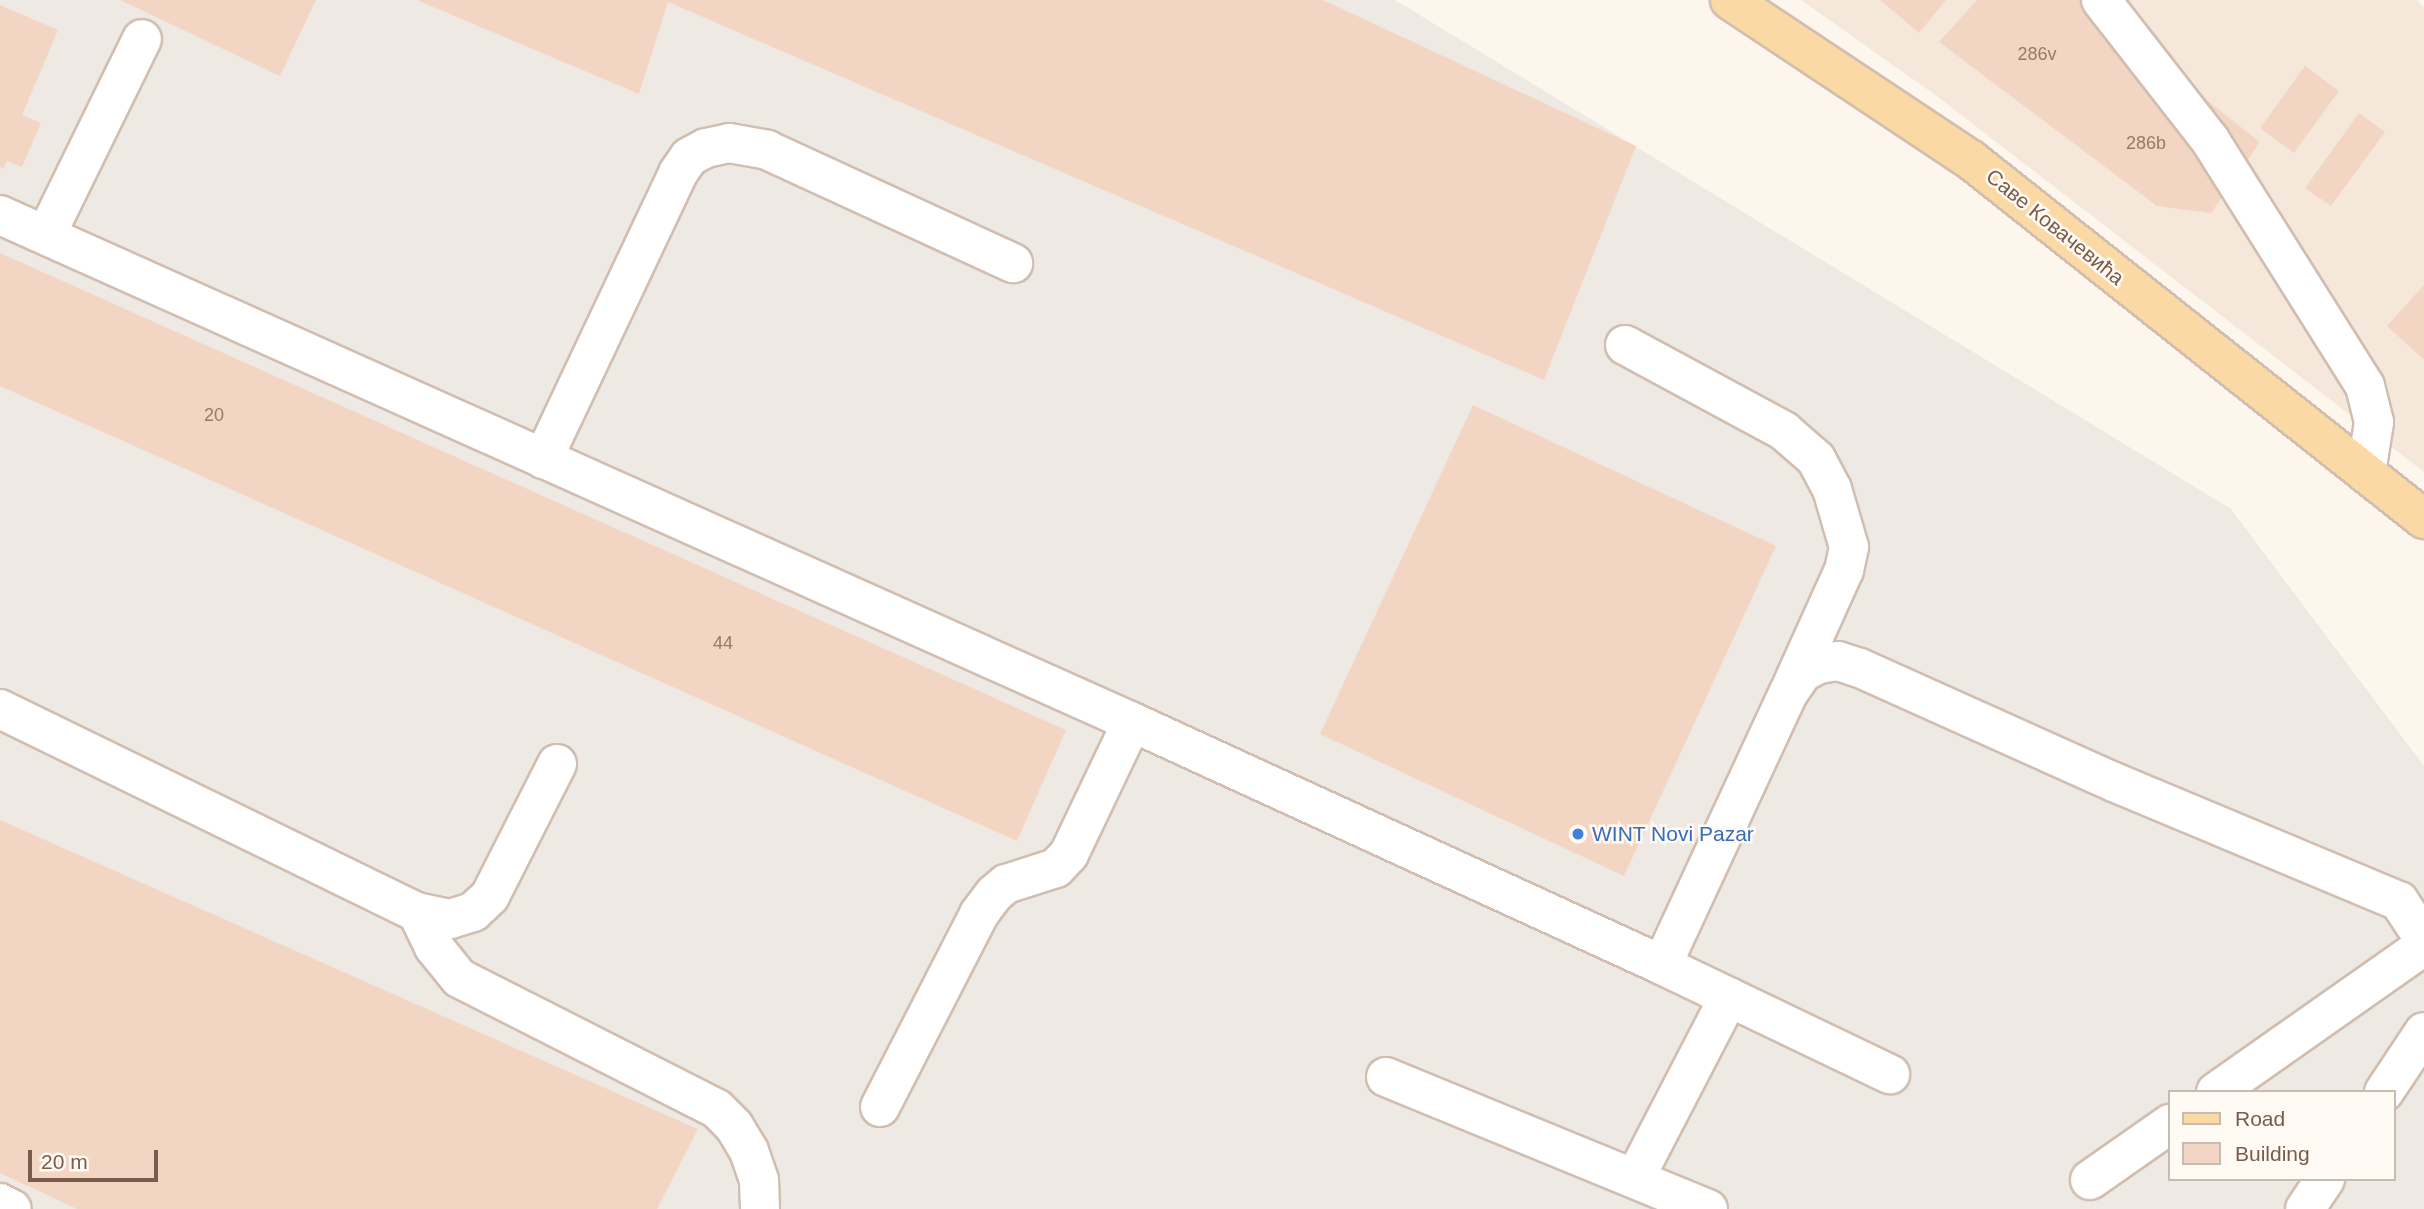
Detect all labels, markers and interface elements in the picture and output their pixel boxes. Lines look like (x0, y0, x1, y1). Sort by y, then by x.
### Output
house number: 286v (2017, 43, 2057, 65)
house number: 286b (2126, 132, 2166, 154)
street label: Саве Ковачевића (1981, 164, 2129, 290)
house number: 20 (204, 404, 224, 426)
house number: 44 (713, 632, 733, 654)
place label: WINT Novi Pazar (1592, 821, 1754, 847)
marker: WINT Novi Pazar (1570, 826, 1586, 842)
legend (2168, 1090, 2396, 1181)
text: Road (2235, 1107, 2285, 1130)
scale bar (32, 1136, 161, 1180)
text: Building (2235, 1142, 2310, 1165)
text: 20 m (41, 1150, 88, 1173)

